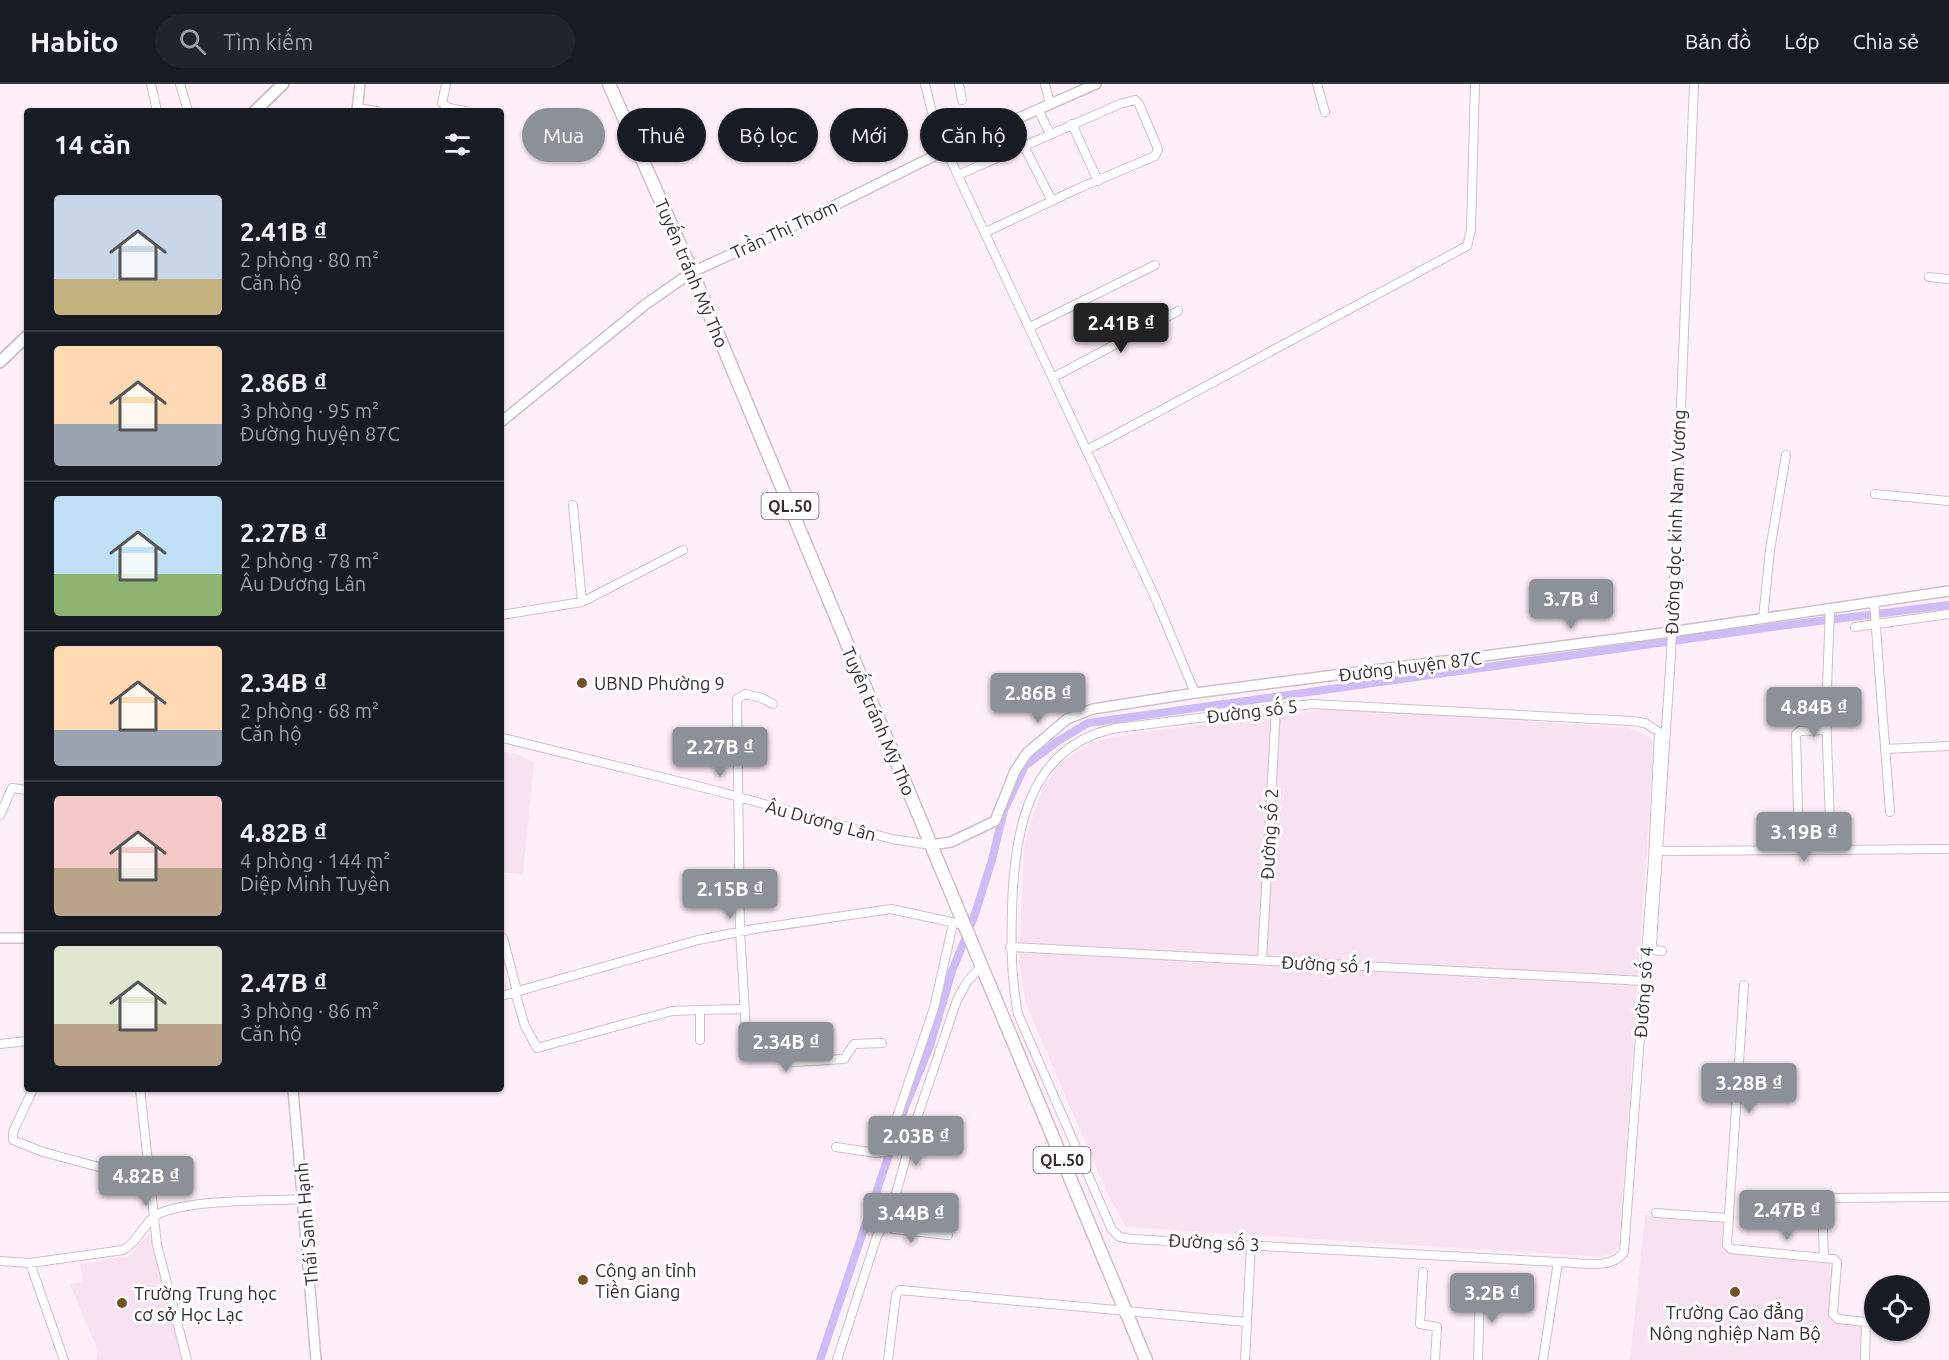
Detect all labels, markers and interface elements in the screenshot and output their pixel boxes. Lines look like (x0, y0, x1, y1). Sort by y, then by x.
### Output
search box (155, 14, 575, 68)
icon: search (176, 25, 209, 58)
text: Habito (30, 26, 119, 57)
text: Tìm kiếm (224, 29, 313, 54)
text: Bản đồ (1685, 29, 1751, 53)
text: Lớp (1784, 29, 1820, 53)
text: Chia sẻ (1853, 29, 1919, 53)
chip: Mua (522, 108, 605, 162)
chip: Thuê (617, 108, 706, 162)
chip: Bộ lọc (718, 108, 818, 162)
chip: Mới (830, 108, 908, 162)
chip: Căn hộ (920, 108, 1027, 162)
icon: filters (441, 128, 474, 161)
text: 14 căn (54, 130, 131, 159)
street label: Trần Thị Thơm (727, 193, 840, 262)
street label: Tuyến tránh Mỹ Tho (652, 195, 735, 350)
text: 2.41B ₫ (240, 217, 327, 246)
icon: home (102, 219, 174, 291)
text: 2 phòng · 80 m² (240, 248, 379, 271)
text: Căn hộ (240, 271, 302, 294)
pin: 2.41B ₫ (1066, 303, 1176, 354)
text: 2.41B ₫ (1087, 311, 1155, 334)
text: 2.86B ₫ (240, 368, 327, 397)
icon: home (102, 370, 174, 442)
text: 3 phòng · 95 m² (240, 399, 379, 422)
street label: Đường dọc kinh Nam Vương (1661, 409, 1689, 635)
text: Đường huyện 87C (240, 422, 400, 445)
road number: QL.50 (762, 493, 818, 519)
text: 2.27B ₫ (240, 518, 327, 547)
icon: home (102, 520, 174, 592)
text: 2 phòng · 78 m² (240, 549, 379, 572)
text: Âu Dương Lân (240, 572, 366, 595)
pin: 3.7B ₫ (1522, 579, 1620, 630)
text: 3.7B ₫ (1543, 587, 1599, 610)
street label: Tuyến tránh Mỹ Tho (839, 643, 922, 798)
street label: Đường huyện 87C (1337, 647, 1483, 685)
text: 2.34B ₫ (240, 668, 327, 697)
icon: home (102, 670, 174, 742)
place label: UBND Phường 9 (594, 673, 725, 693)
pin: 2.86B ₫ (983, 673, 1093, 724)
marker: UBND Phường 9 (575, 676, 589, 690)
text: 2.86B ₫ (1004, 681, 1072, 704)
pin: 4.84B ₫ (1759, 687, 1869, 738)
street label: Đường số 5 (1205, 693, 1299, 727)
text: 4.84B ₫ (1780, 695, 1848, 718)
text: 2 phòng · 68 m² (240, 699, 379, 722)
text: Căn hộ (240, 722, 302, 745)
pin: 2.27B ₫ (665, 727, 775, 778)
text: 2.27B ₫ (686, 735, 754, 758)
street label: Đường số 2 (1254, 788, 1281, 880)
street label: Âu Dương Lân (764, 795, 879, 844)
pin: 3.19B ₫ (1749, 812, 1859, 863)
text: 4.82B ₫ (240, 818, 327, 847)
icon: home (102, 820, 174, 892)
text: 3.19B ₫ (1770, 820, 1838, 843)
text: 4 phòng · 144 m² (240, 849, 391, 872)
pin: 2.15B ₫ (675, 869, 785, 920)
text: Diệp Minh Tuyền (240, 872, 390, 895)
text: 2.15B ₫ (696, 877, 764, 900)
street label: Đường số 4 (1627, 945, 1656, 1038)
street label: Đường số 1 (1281, 949, 1373, 976)
text: 2.47B ₫ (240, 968, 327, 997)
icon: home (102, 970, 174, 1042)
text: 3 phòng · 86 m² (240, 999, 379, 1022)
text: Căn hộ (240, 1022, 302, 1045)
pin: 2.34B ₫ (731, 1022, 841, 1073)
text: 2.34B ₫ (752, 1030, 820, 1053)
pin: 3.28B ₫ (1694, 1063, 1804, 1114)
text: 3.28B ₫ (1715, 1071, 1783, 1094)
pin: 2.03B ₫ (861, 1116, 971, 1167)
text: 2.03B ₫ (882, 1124, 950, 1147)
road number: QL.50 (1034, 1147, 1090, 1173)
pin: 4.82B ₫ (91, 1156, 201, 1207)
street label: Thái Sanh Hạnh (291, 1161, 321, 1287)
text: 4.82B ₫ (112, 1164, 180, 1187)
pin: 2.47B ₫ (1732, 1190, 1842, 1241)
pin: 3.44B ₫ (856, 1193, 966, 1244)
text: 2.47B ₫ (1753, 1198, 1821, 1221)
text: 3.44B ₫ (877, 1201, 945, 1224)
street label: Đường số 3 (1168, 1227, 1260, 1254)
place label: Công an tỉnh Tiền Giang (595, 1260, 697, 1301)
marker: Công an tỉnh Tiền Giang (576, 1273, 590, 1287)
pin: 3.2B ₫ (1443, 1273, 1541, 1324)
map controls (1864, 1275, 1930, 1341)
button: locate (1864, 1275, 1930, 1341)
text: 3.2B ₫ (1464, 1281, 1520, 1304)
place label: Trường Trung học cơ sở Học Lạc (134, 1283, 277, 1324)
marker: Trường Cao đẳng Nông nghiệp Nam Bộ (1728, 1285, 1742, 1299)
marker: Trường Trung học cơ sở Học Lạc (115, 1296, 129, 1310)
place label: Trường Cao đẳng Nông nghiệp Nam Bộ (1649, 1302, 1821, 1343)

